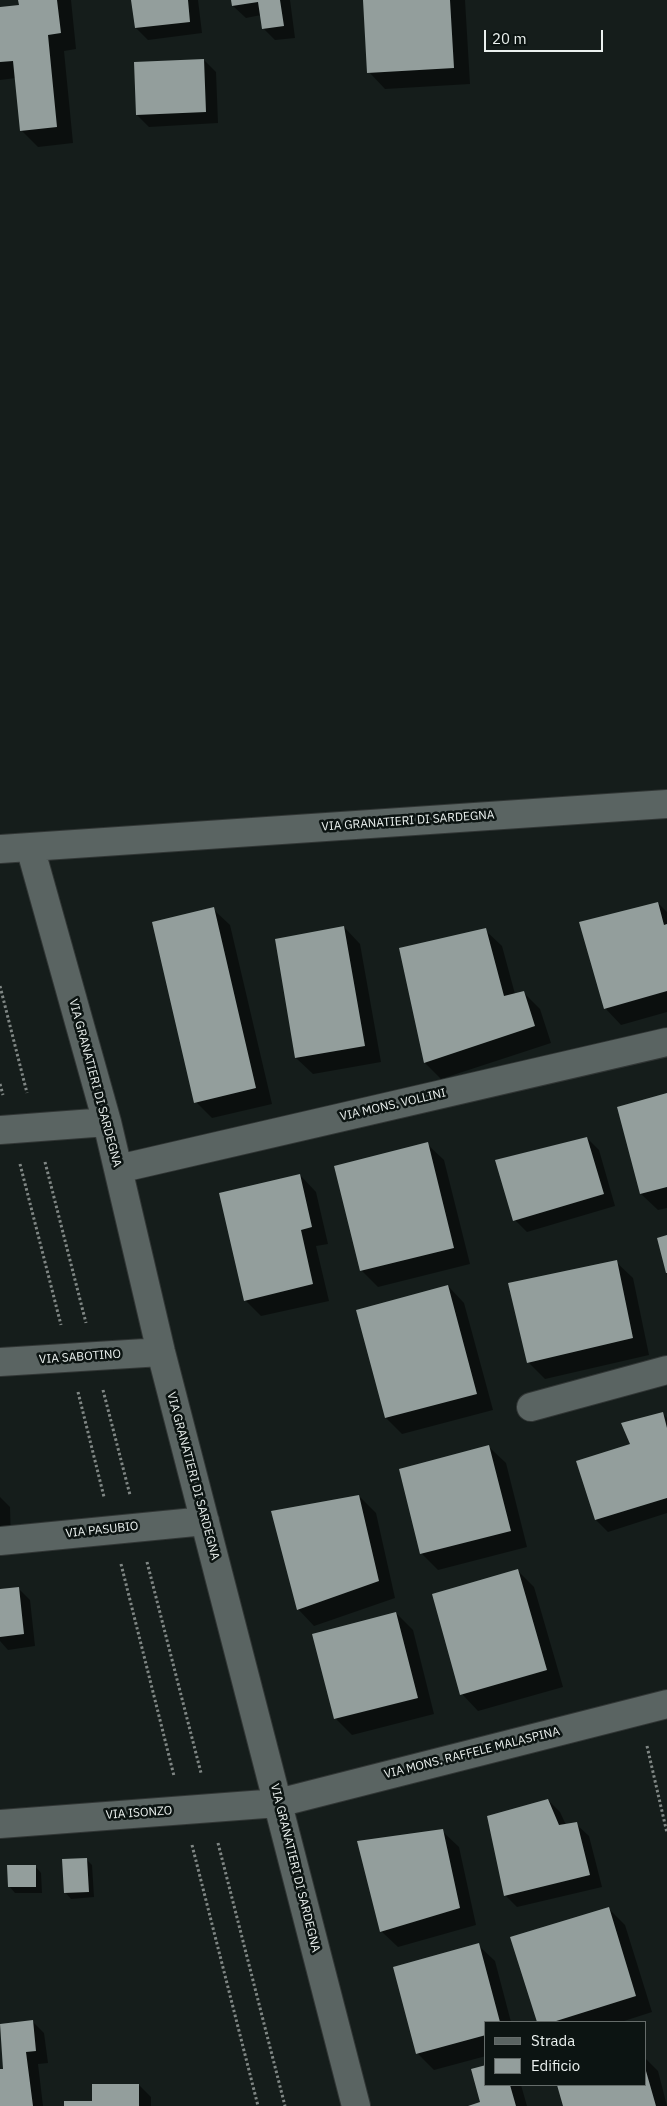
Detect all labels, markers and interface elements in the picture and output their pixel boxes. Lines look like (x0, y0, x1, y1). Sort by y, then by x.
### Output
scale bar (487, 20, 606, 52)
text: 20 m (492, 29, 527, 48)
street label: VIA GRANATIERI DI SARDEGNA (321, 808, 495, 834)
street label: VIA GRANATIERI DI SARDEGNA (66, 997, 124, 1169)
street label: VIA MONS. VOLLINI (339, 1086, 447, 1124)
street label: VIA SABOTINO (39, 1347, 121, 1367)
street label: VIA GRANATIERI DI SARDEGNA (164, 1390, 222, 1562)
street label: VIA PASUBIO (65, 1519, 139, 1541)
street label: VIA MONS. RAFFELE MALASPINA (383, 1724, 561, 1782)
street label: VIA GRANATIERI DI SARDEGNA (267, 1782, 323, 1954)
street label: VIA ISONZO (105, 1803, 173, 1823)
legend (484, 2021, 647, 2086)
text: Strada (531, 2031, 575, 2050)
text: Edificio (531, 2056, 580, 2075)

